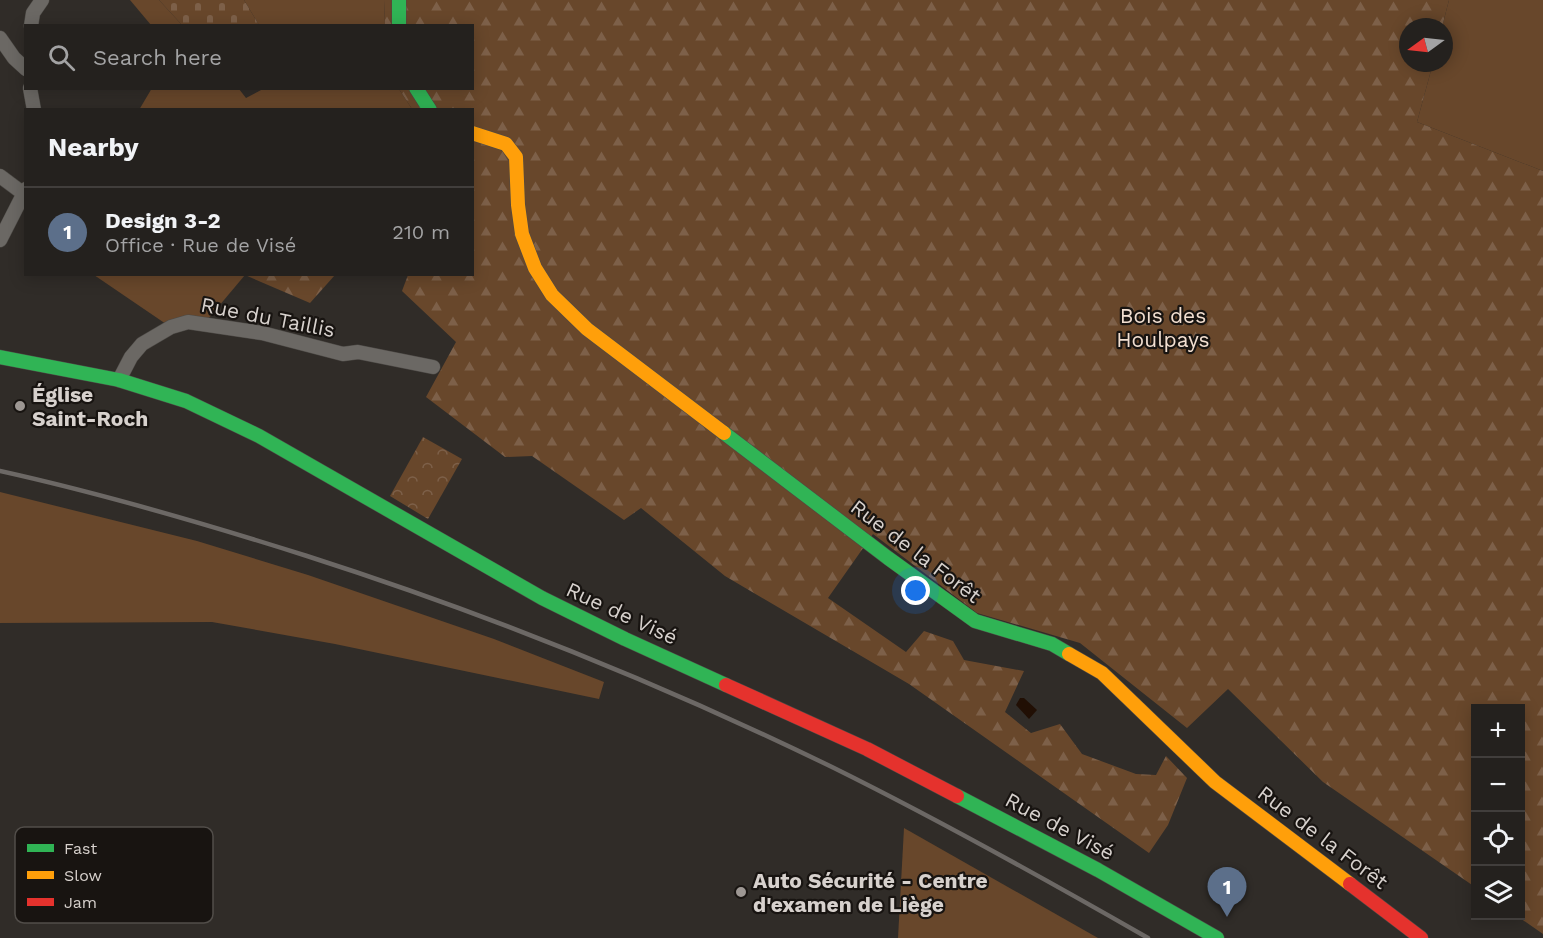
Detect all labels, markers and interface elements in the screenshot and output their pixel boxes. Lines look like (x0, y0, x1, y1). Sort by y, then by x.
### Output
north arrow (1399, 18, 1453, 72)
search box (24, 24, 474, 90)
icon: search (45, 41, 78, 74)
text: Search here (93, 45, 222, 70)
text: Nearby (48, 132, 139, 162)
text: Design 3-2 (105, 208, 221, 233)
text: 1 (63, 220, 72, 244)
text: 210 m (392, 220, 450, 244)
text: Office · Rue de Visé (105, 233, 296, 257)
street label: Rue du Taillis (199, 292, 337, 342)
park label: Bois des Houlpays (1116, 303, 1210, 352)
place label: Église Saint-Roch (32, 382, 148, 431)
marker: Église Saint-Roch (13, 399, 27, 413)
street label: Rue de la Forêt (846, 494, 986, 608)
street label: Rue de Visé (562, 576, 682, 650)
your location (901, 576, 930, 605)
map controls (1471, 704, 1525, 920)
button: + (1471, 704, 1525, 758)
button: − (1471, 758, 1525, 812)
street label: Rue de la Forêt (1253, 780, 1393, 894)
street label: Rue de Visé (1001, 787, 1119, 865)
button: locate (1471, 812, 1525, 866)
legend (15, 827, 213, 923)
text: Fast (64, 839, 97, 858)
text: Slow (64, 866, 102, 885)
button: layers (1471, 866, 1525, 920)
place label: Auto Sécurité - Centre d'examen de Liège (753, 868, 988, 917)
pin: 1 (1208, 868, 1246, 917)
marker: Auto Sécurité - Centre d'examen de Liège (734, 885, 748, 899)
text: Jam (64, 893, 97, 912)

